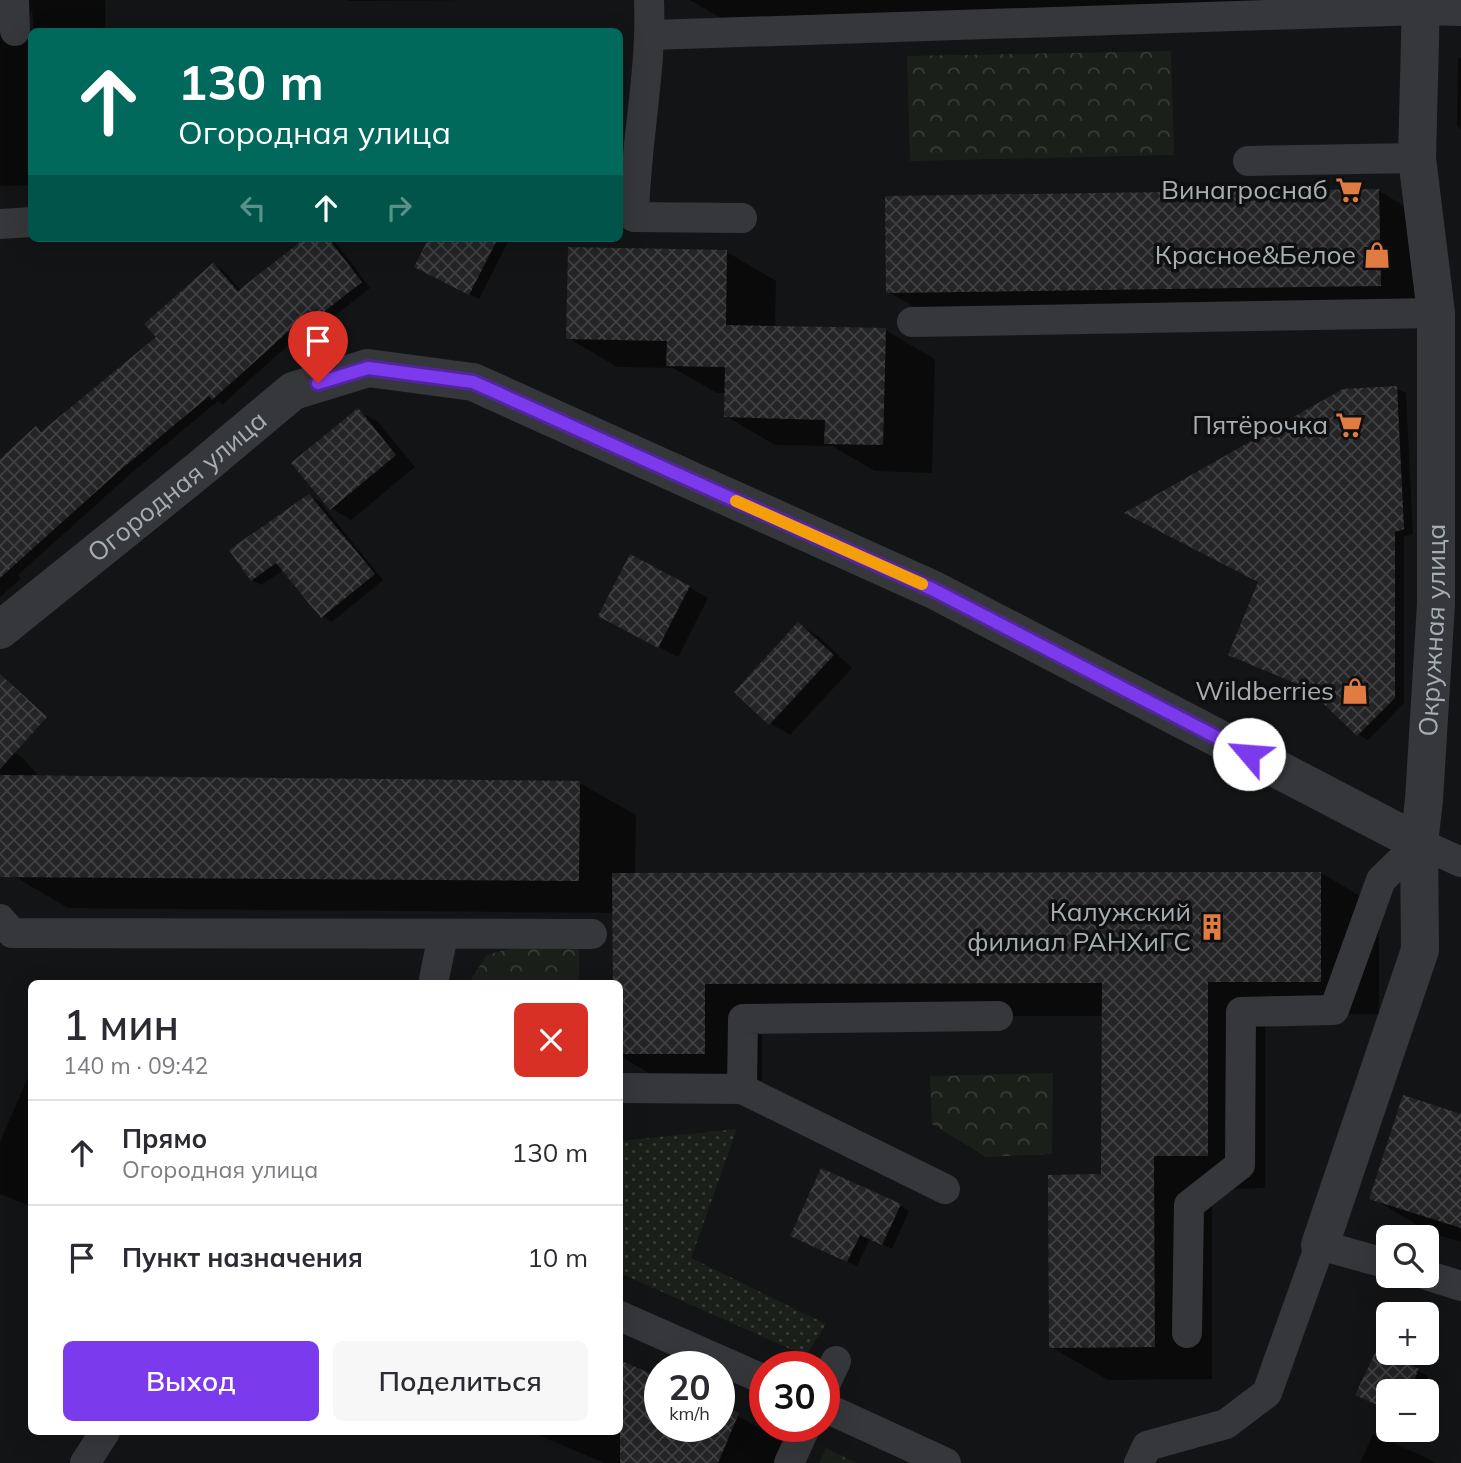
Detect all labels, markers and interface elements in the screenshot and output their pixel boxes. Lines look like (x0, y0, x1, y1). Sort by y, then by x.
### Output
text: 130 m (178, 51, 324, 112)
icon: ahead (63, 56, 154, 147)
text: Огородная улица (178, 112, 451, 152)
place label: Винагроснаб (1161, 173, 1328, 206)
supermarket icon: Винагроснаб (1334, 175, 1364, 205)
icon: left (234, 189, 272, 227)
icon: ahead (307, 189, 345, 227)
icon: right (380, 189, 418, 227)
place label: Красное&Белое (1155, 238, 1356, 271)
shop icon: Красное&Белое (1362, 240, 1392, 270)
pin (288, 311, 348, 383)
icon: arrive (299, 322, 337, 360)
street label: Огородная улица (81, 403, 273, 569)
place label: Пятёрочка (1192, 408, 1328, 441)
supermarket icon: Пятёрочка (1334, 410, 1364, 440)
street label: Окружная улица (1411, 524, 1452, 737)
place label: Wildberries (1195, 674, 1334, 707)
shop icon: Wildberries (1340, 676, 1370, 706)
position arrow (1212, 717, 1286, 791)
place label: Калужский филиал РАНХиГС (967, 895, 1191, 958)
building icon: Калужский филиал РАНХиГС (1197, 912, 1227, 942)
text: 1 мин (63, 998, 179, 1051)
button: close (514, 1003, 588, 1077)
text: 140 m · 09:42 (63, 1051, 208, 1080)
text: Прямо (122, 1122, 207, 1155)
icon: ahead (63, 1134, 101, 1172)
text: 130 m (512, 1136, 588, 1169)
text: Огородная улица (122, 1155, 318, 1184)
map controls (1376, 1225, 1439, 1442)
button: search (1376, 1225, 1439, 1288)
icon: arrive (63, 1239, 101, 1277)
text: Пункт назначения (122, 1241, 363, 1274)
text: 10 m (527, 1241, 588, 1274)
button: + (1376, 1302, 1439, 1365)
button: Выход (63, 1341, 319, 1421)
button: Поделиться (333, 1341, 588, 1421)
speed limit sign: 30 (749, 1351, 840, 1442)
text: 20 (668, 1365, 711, 1409)
button: − (1376, 1379, 1439, 1442)
text: km/h (669, 1402, 710, 1425)

